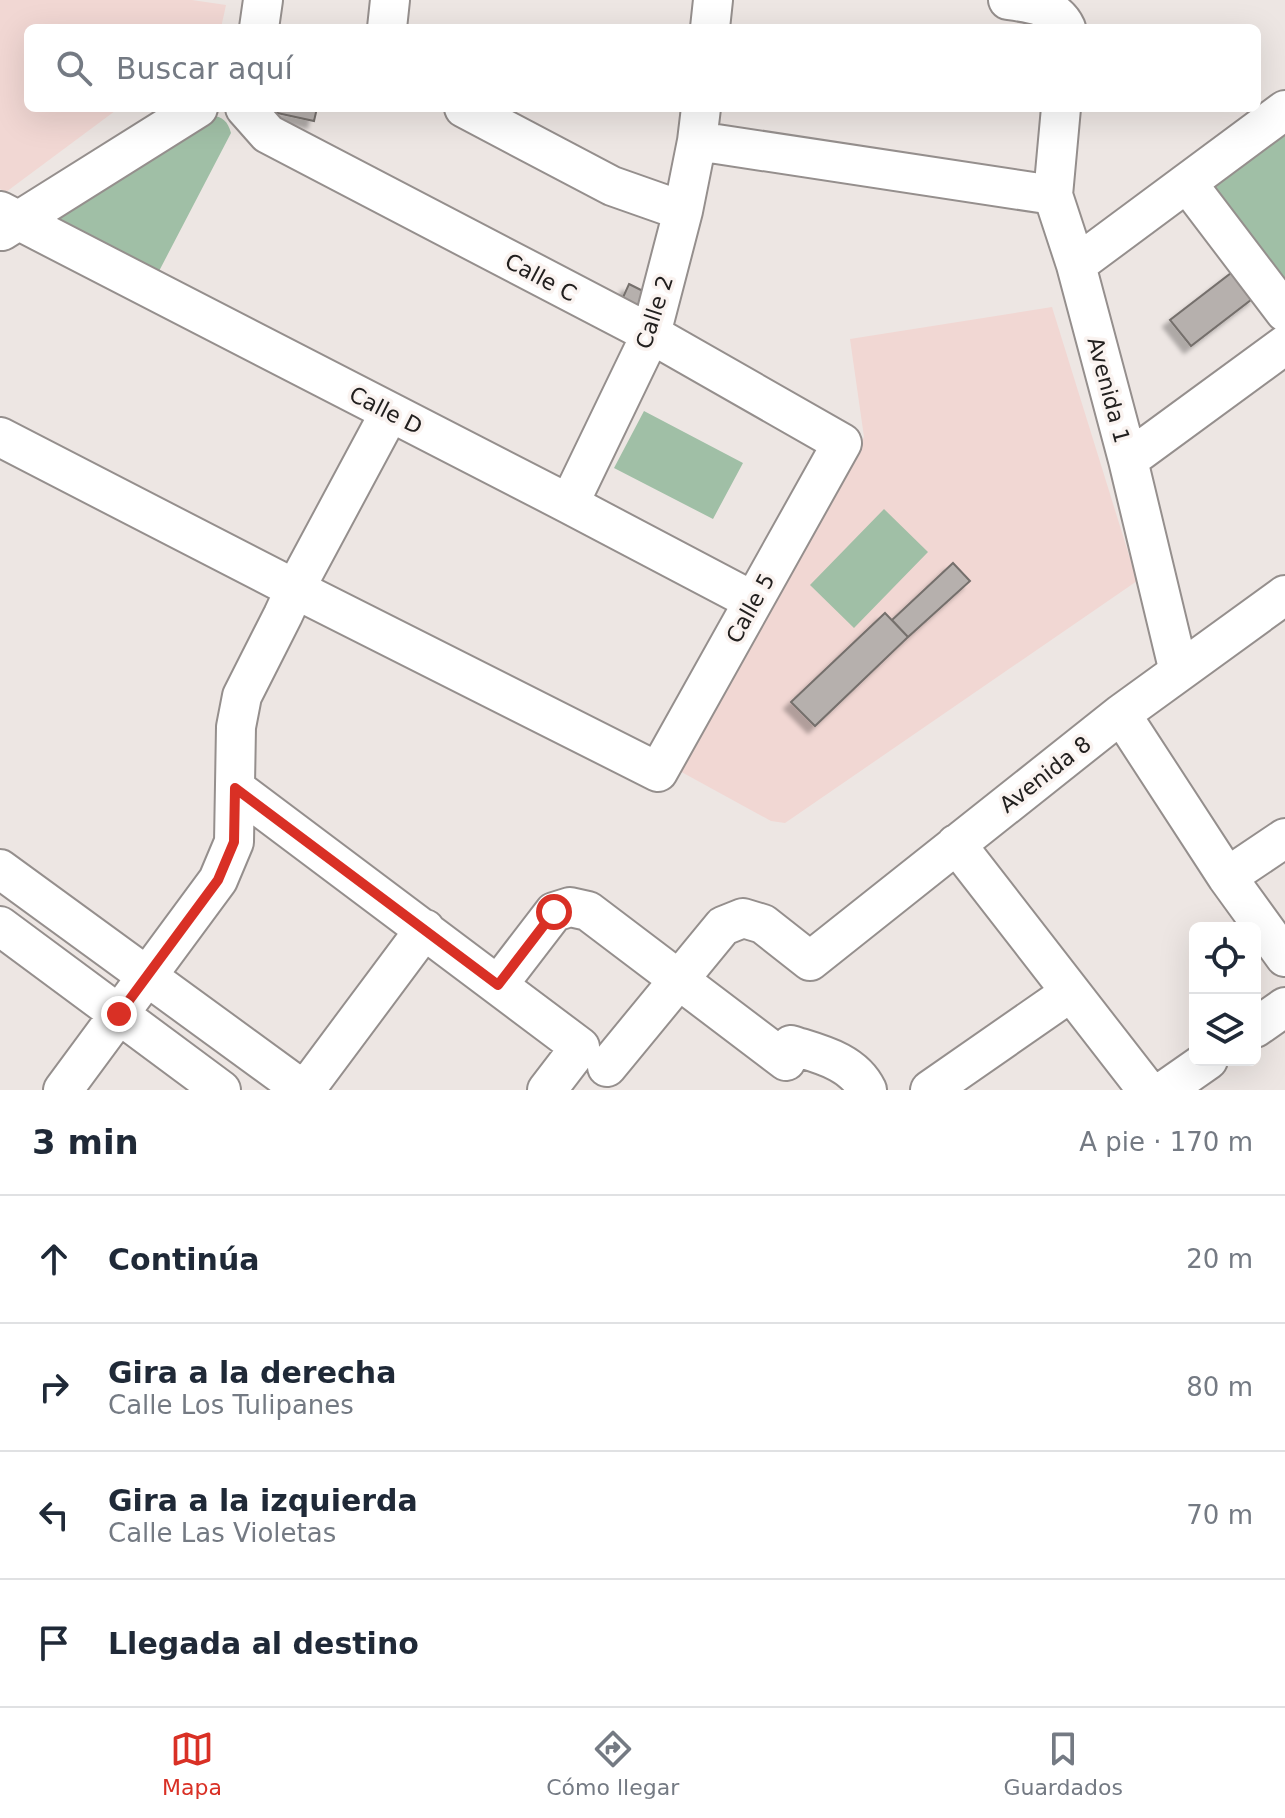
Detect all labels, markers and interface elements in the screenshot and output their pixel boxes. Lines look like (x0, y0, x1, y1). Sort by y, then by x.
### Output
search box (24, 24, 1261, 112)
icon: search (52, 46, 96, 90)
text: Buscar aquí (116, 51, 293, 86)
street label: Calle C (501, 248, 581, 307)
street label: Calle 2 (631, 272, 678, 352)
street label: Avenida 1 (1082, 334, 1135, 446)
street label: Calle D (345, 381, 426, 439)
street label: Calle 5 (721, 569, 780, 647)
street label: Avenida 8 (995, 731, 1096, 818)
route start (536, 894, 572, 930)
map controls (1189, 922, 1261, 1066)
button: locate (1189, 922, 1261, 994)
button: layers (1189, 994, 1261, 1066)
route end (101, 996, 137, 1032)
text: 3 min (32, 1122, 139, 1162)
text: A pie · 170 m (1079, 1127, 1253, 1157)
icon: ahead (32, 1237, 76, 1281)
text: Continúa (108, 1242, 260, 1277)
text: 20 m (1186, 1244, 1253, 1274)
text: Gira a la derecha (108, 1355, 396, 1390)
icon: right (32, 1365, 76, 1409)
text: 80 m (1186, 1372, 1253, 1402)
text: Calle Los Tulipanes (108, 1390, 354, 1420)
text: Gira a la izquierda (108, 1483, 418, 1518)
icon: left (32, 1493, 76, 1537)
text: 70 m (1186, 1500, 1253, 1530)
text: Calle Las Violetas (108, 1518, 336, 1548)
icon: arrive (32, 1621, 76, 1665)
text: Llegada al destino (108, 1626, 419, 1661)
tab: Mapa (162, 1727, 222, 1800)
tab: Cómo llegar (546, 1727, 679, 1800)
tab: Guardados (1003, 1727, 1123, 1800)

